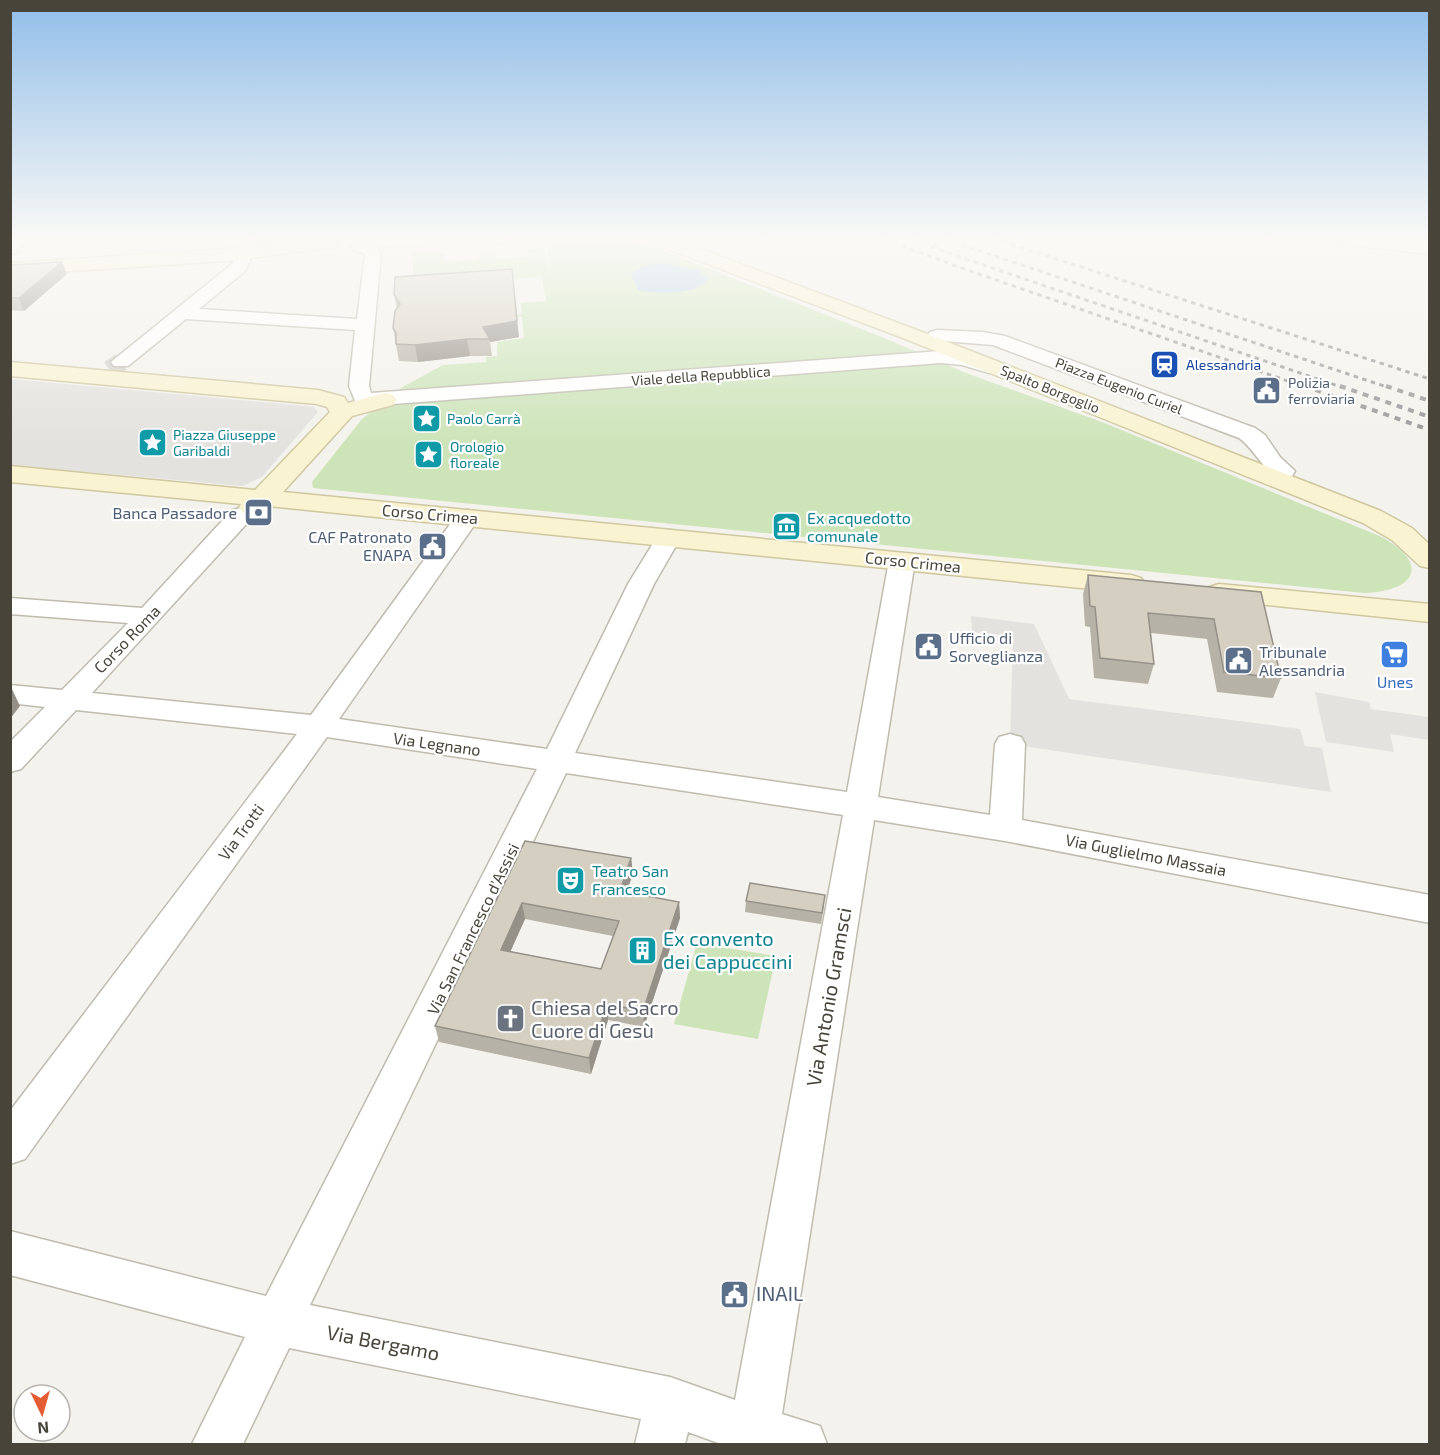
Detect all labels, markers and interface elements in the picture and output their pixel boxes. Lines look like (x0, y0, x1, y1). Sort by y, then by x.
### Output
station icon: Alessandria (1149, 349, 1181, 381)
street label: Piazza Eugenio Curiel (1053, 353, 1186, 418)
place label: Alessandria (1186, 356, 1261, 373)
street label: Spalto Borgoglio (998, 361, 1102, 416)
street label: Viale della Repubblica (631, 362, 771, 389)
place label: Polizia ferroviaria (1288, 374, 1355, 407)
public building icon: Polizia ferroviaria (1251, 375, 1283, 407)
place icon: Paolo Carrà (410, 403, 442, 435)
place label: Paolo Carrà (447, 410, 521, 427)
place label: Piazza Giuseppe Garibaldi (173, 426, 276, 459)
place icon: Piazza Giuseppe Garibaldi (136, 427, 168, 459)
place label: Orologio floreale (450, 438, 504, 471)
place icon: Orologio floreale (413, 439, 445, 471)
bank icon: Banca Passadore (242, 497, 274, 529)
street label: Corso Crimea (381, 500, 479, 527)
place label: Banca Passadore (113, 503, 237, 522)
place label: Ex acquedotto comunale (807, 508, 911, 545)
museum icon: Ex acquedotto comunale (770, 511, 802, 543)
place label: CAF Patronato ENAPA (308, 527, 412, 564)
public building icon: CAF Patronato ENAPA (417, 530, 449, 562)
street label: Corso Crimea (864, 547, 962, 576)
street label: Corso Roma (90, 601, 164, 677)
place label: Ufficio di Sorveglianza (949, 628, 1043, 665)
public building icon: Ufficio di Sorveglianza (912, 631, 944, 663)
supermarket icon: Unes (1379, 638, 1411, 670)
place label: Tribunale Alessandria (1259, 642, 1345, 679)
public building icon: Tribunale Alessandria (1222, 645, 1254, 677)
place label: Unes (1377, 672, 1413, 691)
street label: Via Legnano (392, 728, 482, 759)
street label: Via Trotti (214, 800, 267, 864)
street label: Via Guglielmo Massaia (1064, 830, 1228, 879)
street label: Via San Francesco d'Assisi (423, 840, 522, 1018)
place label: Teatro San Francesco (592, 861, 669, 898)
theatre icon: Teatro San Francesco (555, 864, 587, 896)
street label: Via Antonio Gramsci (800, 905, 856, 1088)
place label: Ex convento dei Cappuccini (663, 926, 793, 973)
building icon: Ex convento dei Cappuccini (626, 934, 658, 966)
place label: Chiesa del Sacro Cuore di Gesù (531, 995, 679, 1042)
church icon: Chiesa del Sacro Cuore di Gesù (494, 1003, 526, 1035)
public building icon: INAIL (719, 1278, 751, 1310)
place label: INAIL (756, 1281, 803, 1305)
street label: Via Bergamo (325, 1319, 442, 1365)
north arrow (12, 1383, 72, 1443)
text: N (37, 1418, 50, 1438)

